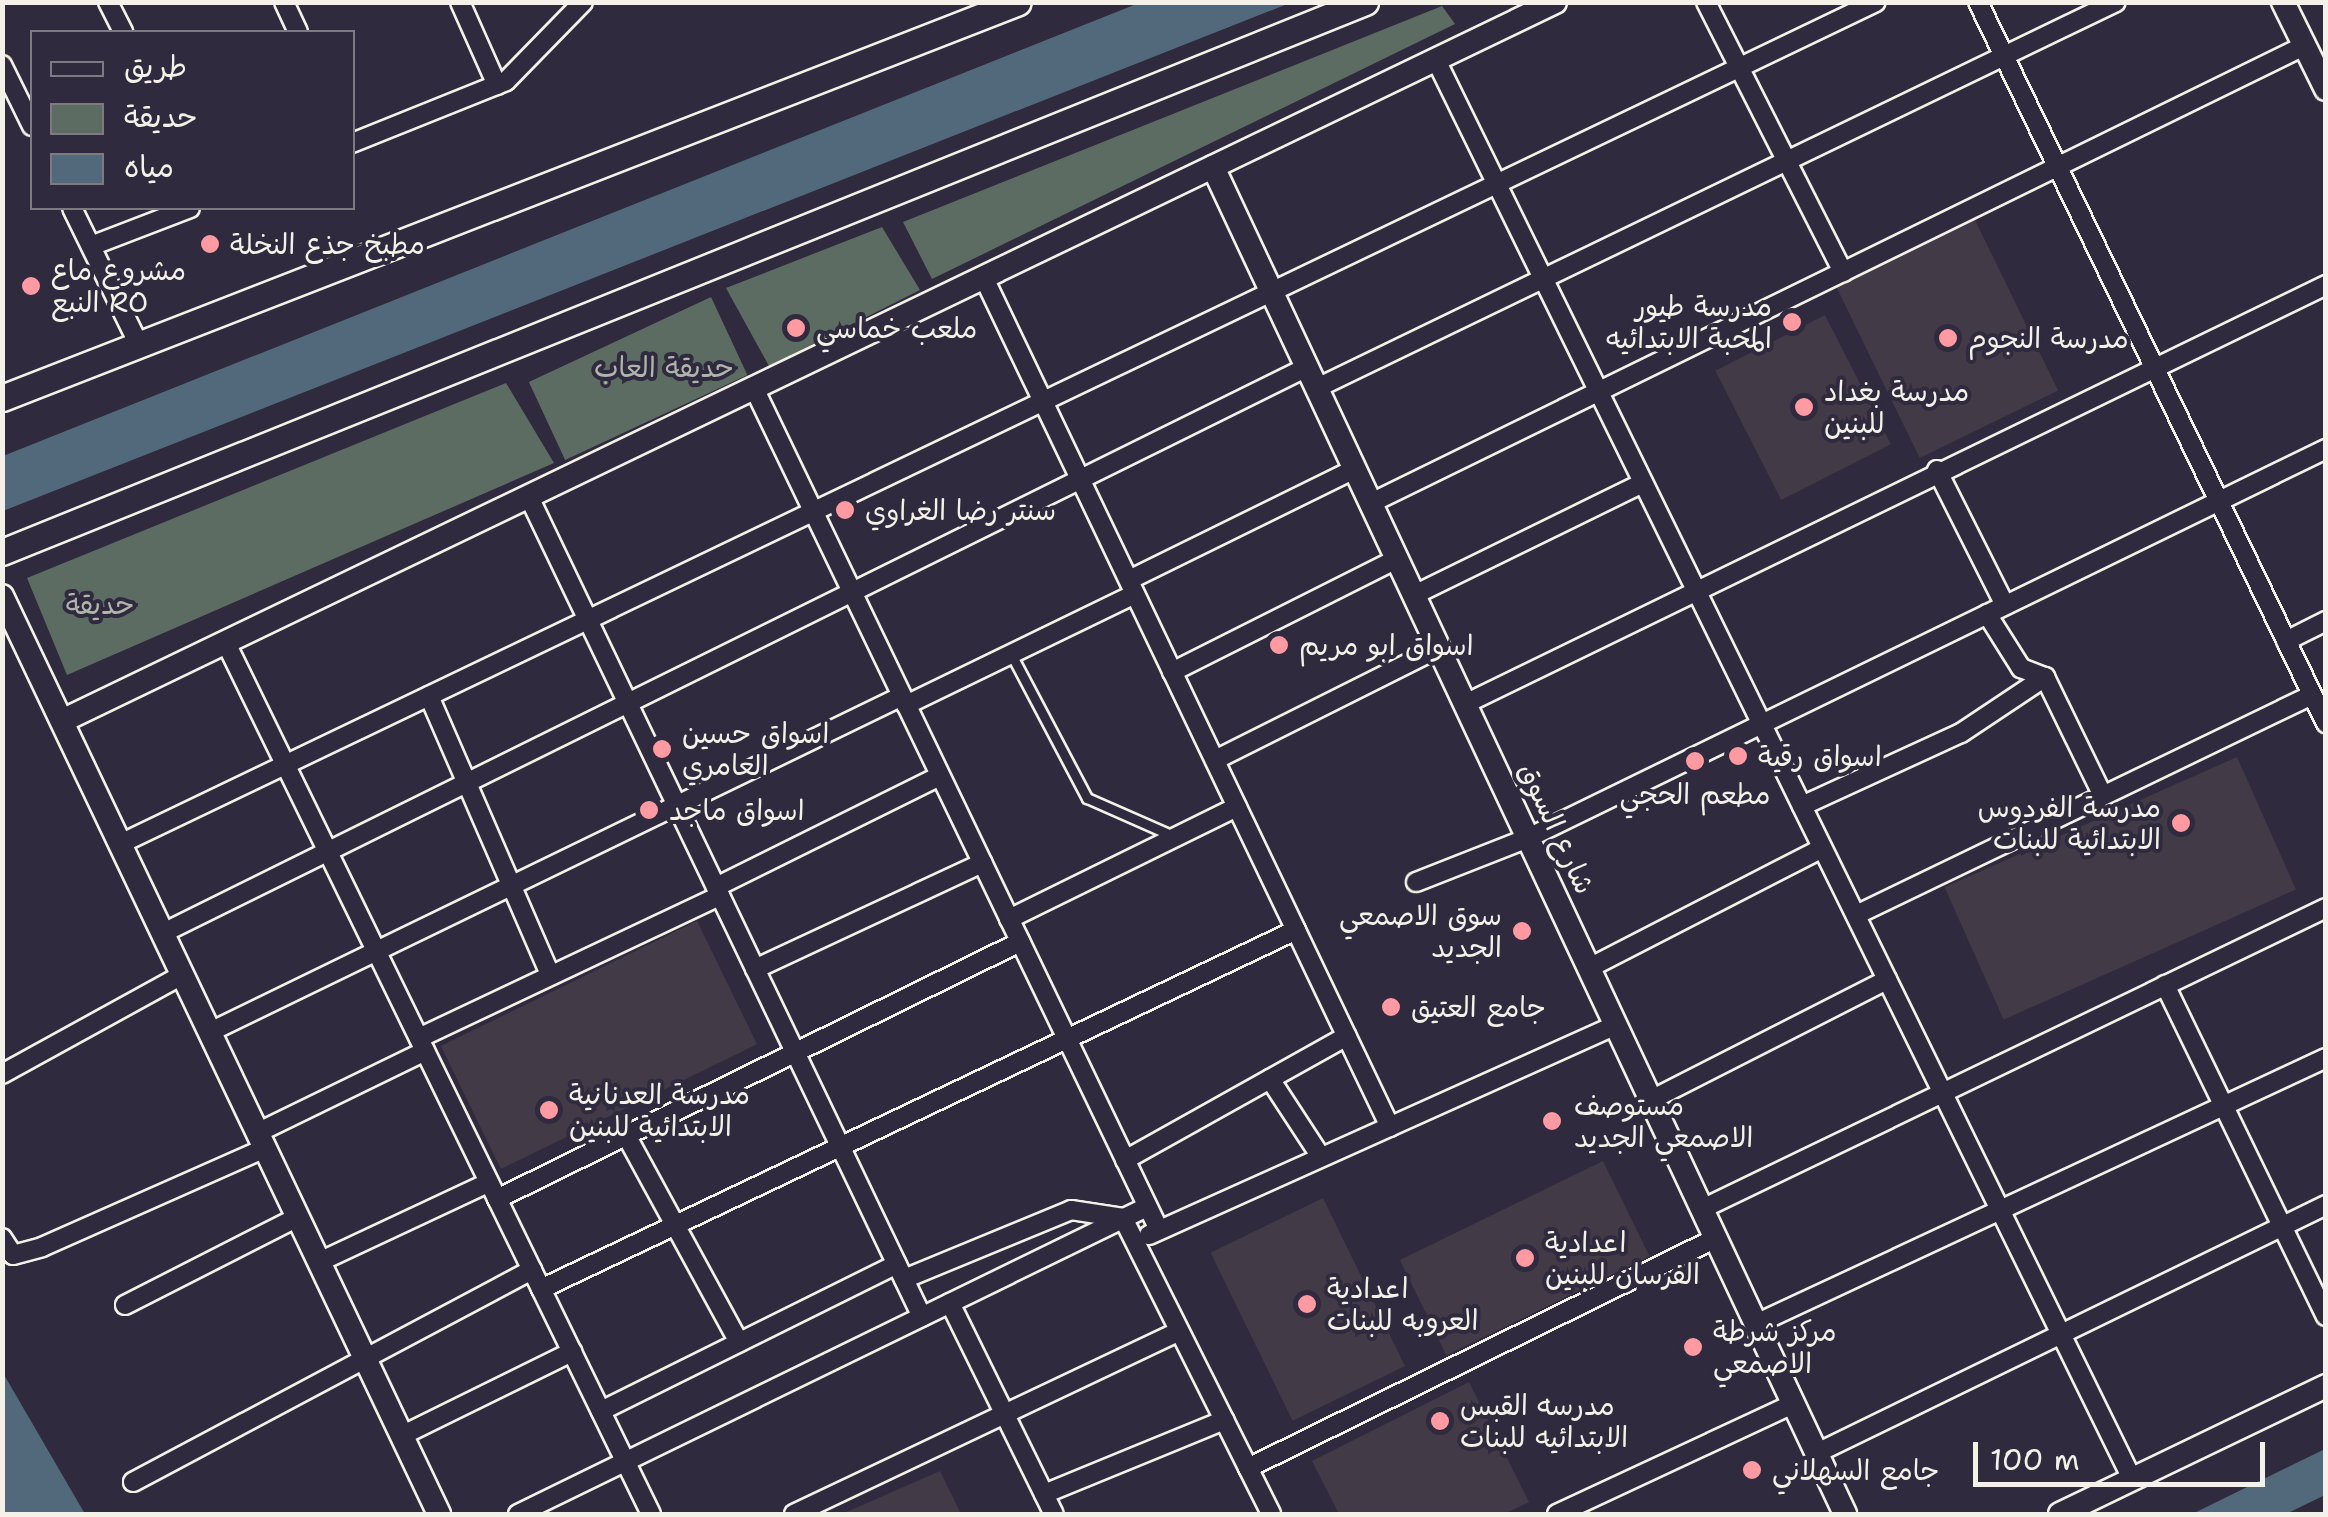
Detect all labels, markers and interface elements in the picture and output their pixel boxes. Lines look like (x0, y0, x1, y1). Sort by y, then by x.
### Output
legend (30, 30, 355, 210)
text: طريق (124, 46, 187, 87)
text: حديقة (124, 96, 198, 137)
text: مياه (124, 146, 174, 187)
place label: مطبخ جذع النخلة (230, 227, 425, 261)
marker: مطبخ جذع النخلة (199, 233, 221, 255)
place label: مشروع ماع النبع RO (51, 253, 186, 319)
marker: مشروع ماع النبع RO (20, 275, 42, 297)
place label: مدرسة طيور المحبة الابتدائيه (1606, 289, 1772, 355)
place label: ملعب خماسي (816, 311, 977, 345)
marker: مدرسة طيور المحبة الابتدائيه (1781, 311, 1803, 333)
marker: ملعب خماسي (785, 317, 807, 339)
place label: مدرسة النجوم (1968, 321, 2129, 355)
marker: مدرسة النجوم (1937, 327, 1959, 349)
park label: حديقة العاب (594, 350, 734, 384)
place label: مدرسة بغداد للبنين (1824, 374, 1969, 440)
marker: مدرسة بغداد للبنين (1793, 396, 1815, 418)
place label: سنتر رضا الغراوي (865, 493, 1056, 527)
marker: سنتر رضا الغراوي (834, 499, 856, 521)
park label: حديقة (66, 587, 134, 621)
place label: اسواق ابو مريم (1299, 628, 1474, 662)
marker: اسواق ابو مريم (1268, 634, 1290, 656)
place label: اسواق حسين العامري (682, 716, 829, 782)
marker: اسواق حسين العامري (651, 738, 673, 760)
place label: اسواق رقية (1758, 739, 1882, 773)
marker: اسواق رقية (1727, 745, 1749, 767)
marker: مطعم الحجي (1684, 750, 1706, 772)
street label: شارع السوق (1512, 757, 1602, 899)
place label: مطعم الحجي (1619, 777, 1771, 811)
place label: مدرسة الفردوس الابتدائية للبنات (1978, 790, 2161, 856)
place label: اسواق ماجد (669, 793, 805, 827)
marker: اسواق ماجد (638, 799, 660, 821)
marker: مدرسة الفردوس الابتدائية للبنات (2170, 812, 2192, 834)
place label: سوق الاصمعي الجديد (1339, 898, 1502, 964)
marker: سوق الاصمعي الجديد (1511, 920, 1533, 942)
place label: جامع العتيق (1411, 990, 1546, 1024)
marker: جامع العتيق (1380, 996, 1402, 1018)
place label: مدرسة العدنانية الابتدائية للبنين (569, 1077, 750, 1143)
place label: مستوصف الاصمعي الجديد (1574, 1088, 1753, 1154)
marker: مدرسة العدنانية الابتدائية للبنين (538, 1099, 560, 1121)
marker: مستوصف الاصمعي الجديد (1539, 1108, 1565, 1134)
place label: اعدادية الفرسان للبنين (1545, 1225, 1700, 1291)
marker: اعدادية الفرسان للبنين (1514, 1247, 1536, 1269)
place label: اعدادية العروبه للبنات (1327, 1271, 1478, 1337)
marker: اعدادية العروبه للبنات (1296, 1293, 1318, 1315)
place label: مركز شرطة الاصمعي (1713, 1314, 1836, 1380)
marker: مركز شرطة الاصمعي (1682, 1336, 1704, 1358)
place label: مدرسه القبس الابتدائيه للبنات (1460, 1388, 1628, 1454)
marker: مدرسه القبس الابتدائيه للبنات (1429, 1410, 1451, 1432)
scale bar (1978, 1422, 2270, 1484)
text: 100 m (1990, 1439, 2080, 1480)
place label: جامع السهلاني (1772, 1453, 1940, 1487)
marker: جامع السهلاني (1741, 1459, 1763, 1481)

